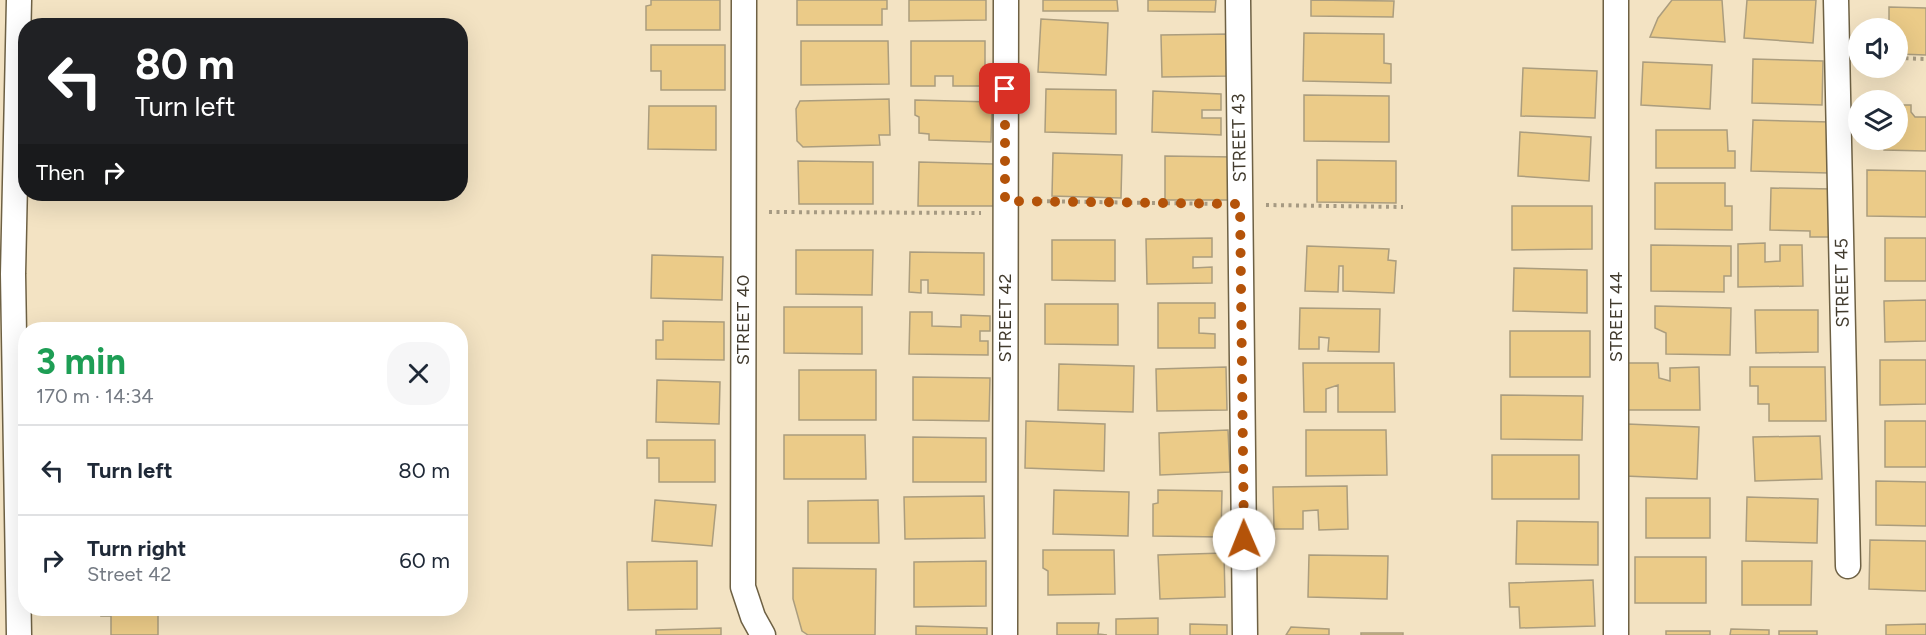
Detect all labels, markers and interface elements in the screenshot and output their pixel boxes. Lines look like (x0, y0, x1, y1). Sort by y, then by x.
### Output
map controls (1848, 18, 1908, 150)
button: sound (1848, 18, 1908, 78)
text: 80 m (135, 39, 235, 90)
icon: left (36, 42, 114, 120)
pin (979, 63, 1030, 114)
icon: arrive (988, 72, 1021, 105)
text: Turn left (135, 90, 235, 123)
button: layers (1848, 90, 1908, 150)
street label: STREET 43 (1227, 93, 1251, 183)
icon: right (97, 156, 130, 189)
text: Then (36, 159, 85, 186)
street label: STREET 45 (1830, 238, 1854, 328)
street label: STREET 44 (1605, 272, 1627, 362)
street label: STREET 42 (994, 273, 1016, 363)
street label: STREET 40 (732, 275, 754, 365)
text: 3 min (36, 340, 126, 383)
button: close (387, 342, 450, 405)
text: 170 m · 14:34 (36, 384, 154, 408)
icon: left (36, 454, 69, 487)
text: Turn left (87, 457, 173, 484)
text: 80 m (398, 457, 450, 484)
position arrow (1212, 507, 1276, 571)
text: Turn right (87, 535, 186, 562)
icon: right (36, 544, 69, 577)
text: 60 m (399, 547, 450, 574)
text: Street 42 (87, 562, 172, 586)

